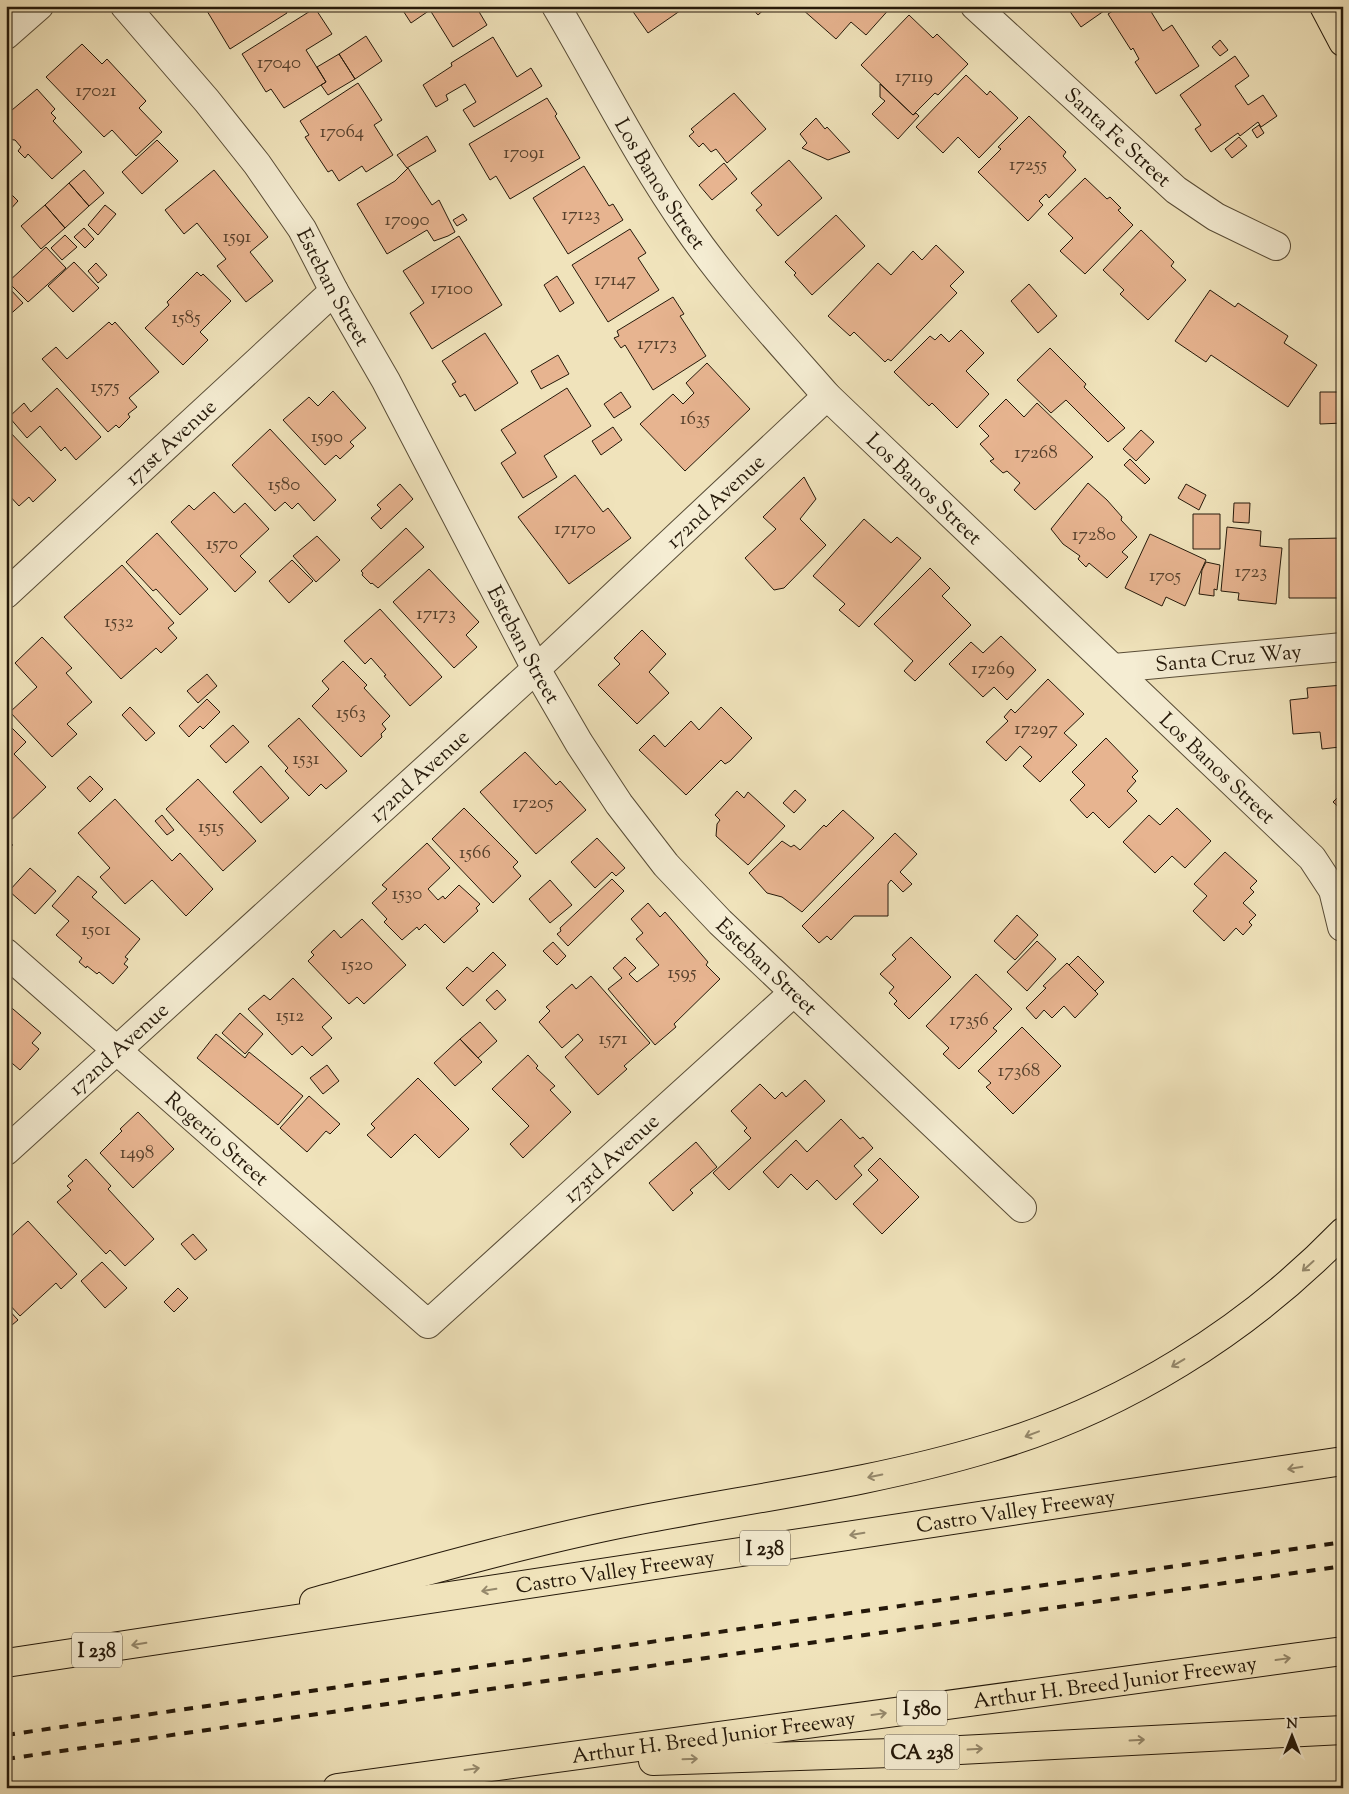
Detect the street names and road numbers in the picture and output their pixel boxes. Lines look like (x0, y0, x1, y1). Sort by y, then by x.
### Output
street label: Santa Fe Street (1057, 82, 1177, 195)
street label: Los Banos Street (606, 113, 712, 257)
street label: Esteban Street (287, 224, 376, 353)
street label: 171st Avenue (119, 393, 224, 493)
street label: Los Banos Street (858, 427, 988, 553)
street label: 172nd Avenue (660, 448, 773, 556)
street label: Esteban Street (478, 581, 566, 710)
street label: Santa Cruz Way (1154, 638, 1304, 681)
street label: Los Banos Street (1151, 707, 1281, 832)
street label: 172nd Avenue (363, 724, 477, 831)
street label: Esteban Street (708, 912, 823, 1023)
street label: 172nd Avenue (63, 997, 177, 1104)
street label: Rogerio Street (157, 1086, 274, 1194)
street label: 173rd Avenue (558, 1108, 667, 1211)
street label: Castro Valley Freeway (914, 1483, 1118, 1542)
road number: I 238 (740, 1530, 790, 1566)
street label: Castro Valley Freeway (514, 1543, 718, 1603)
road number: I 238 (72, 1632, 122, 1668)
street label: Arthur H. Breed Junior Freeway (971, 1650, 1259, 1718)
road number: I 580 (897, 1690, 947, 1726)
street label: Arthur H. Breed Junior Freeway (570, 1704, 858, 1773)
road number: CA 238 (884, 1734, 960, 1770)

